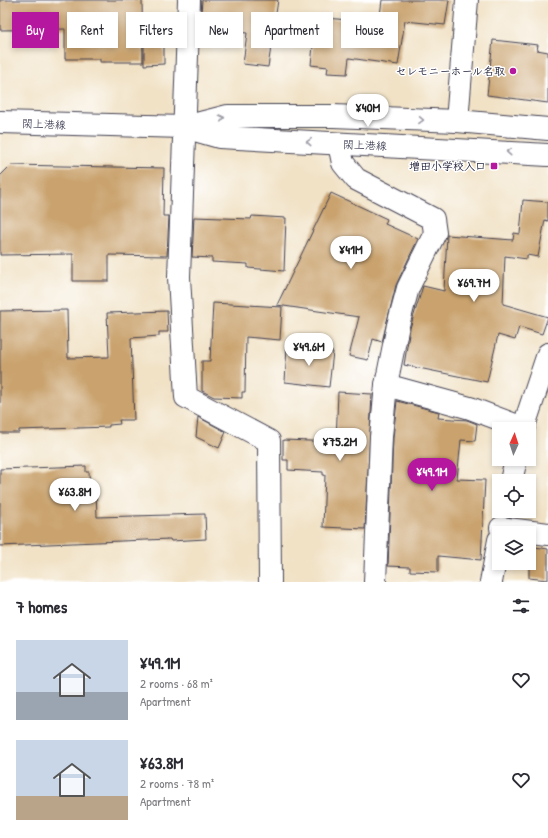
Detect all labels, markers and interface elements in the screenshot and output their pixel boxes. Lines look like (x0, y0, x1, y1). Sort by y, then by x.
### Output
chip: Buy (12, 12, 59, 48)
chip: Rent (67, 12, 118, 48)
chip: Filters (126, 12, 187, 48)
chip: New (195, 12, 243, 48)
chip: Apartment (251, 12, 333, 48)
chip: House (341, 12, 398, 48)
place label: セレモニーホール名取 (395, 64, 505, 78)
marker: セレモニーホール名取 (508, 66, 518, 76)
pin: ¥40M (344, 94, 392, 128)
text: ¥40M (356, 98, 380, 116)
one-way arrow (218, 114, 225, 123)
one-way arrow (418, 115, 424, 124)
street label: 閖上港線 (22, 116, 66, 132)
street label: 閖上港線 (343, 137, 387, 153)
one-way arrow (306, 138, 312, 147)
one-way arrow (506, 147, 512, 156)
place label: 増田小学校入口 (409, 159, 486, 173)
marker: 増田小学校入口 (489, 161, 499, 171)
pin: ¥41M (327, 236, 375, 270)
text: ¥41M (339, 240, 363, 258)
pin: ¥69.7M (441, 269, 507, 303)
text: ¥69.7M (458, 273, 490, 291)
pin: ¥49.6M (276, 333, 342, 367)
text: ¥49.6M (293, 337, 325, 355)
north arrow (492, 422, 536, 466)
map controls (492, 422, 536, 570)
pin: ¥75.2M (307, 428, 373, 462)
text: ¥75.2M (323, 432, 357, 450)
pin: ¥49.1M (399, 458, 465, 492)
text: ¥49.1M (417, 462, 447, 480)
button: locate (492, 474, 536, 518)
pin: ¥63.8M (42, 478, 108, 512)
text: ¥63.8M (58, 482, 92, 500)
button: layers (492, 526, 536, 570)
text: 7 homes (16, 595, 67, 618)
icon: filters (510, 595, 532, 617)
text: ¥49.1M (140, 651, 180, 674)
icon: home (48, 656, 96, 704)
icon: heart (510, 669, 532, 691)
text: 2 rooms · 68 m² (140, 674, 213, 692)
text: Apartment (140, 692, 191, 710)
text: ¥63.8M (140, 751, 183, 774)
icon: home (48, 756, 96, 804)
icon: heart (510, 769, 532, 791)
text: 2 rooms · 78 m² (140, 774, 214, 792)
text: Apartment (140, 792, 191, 810)

